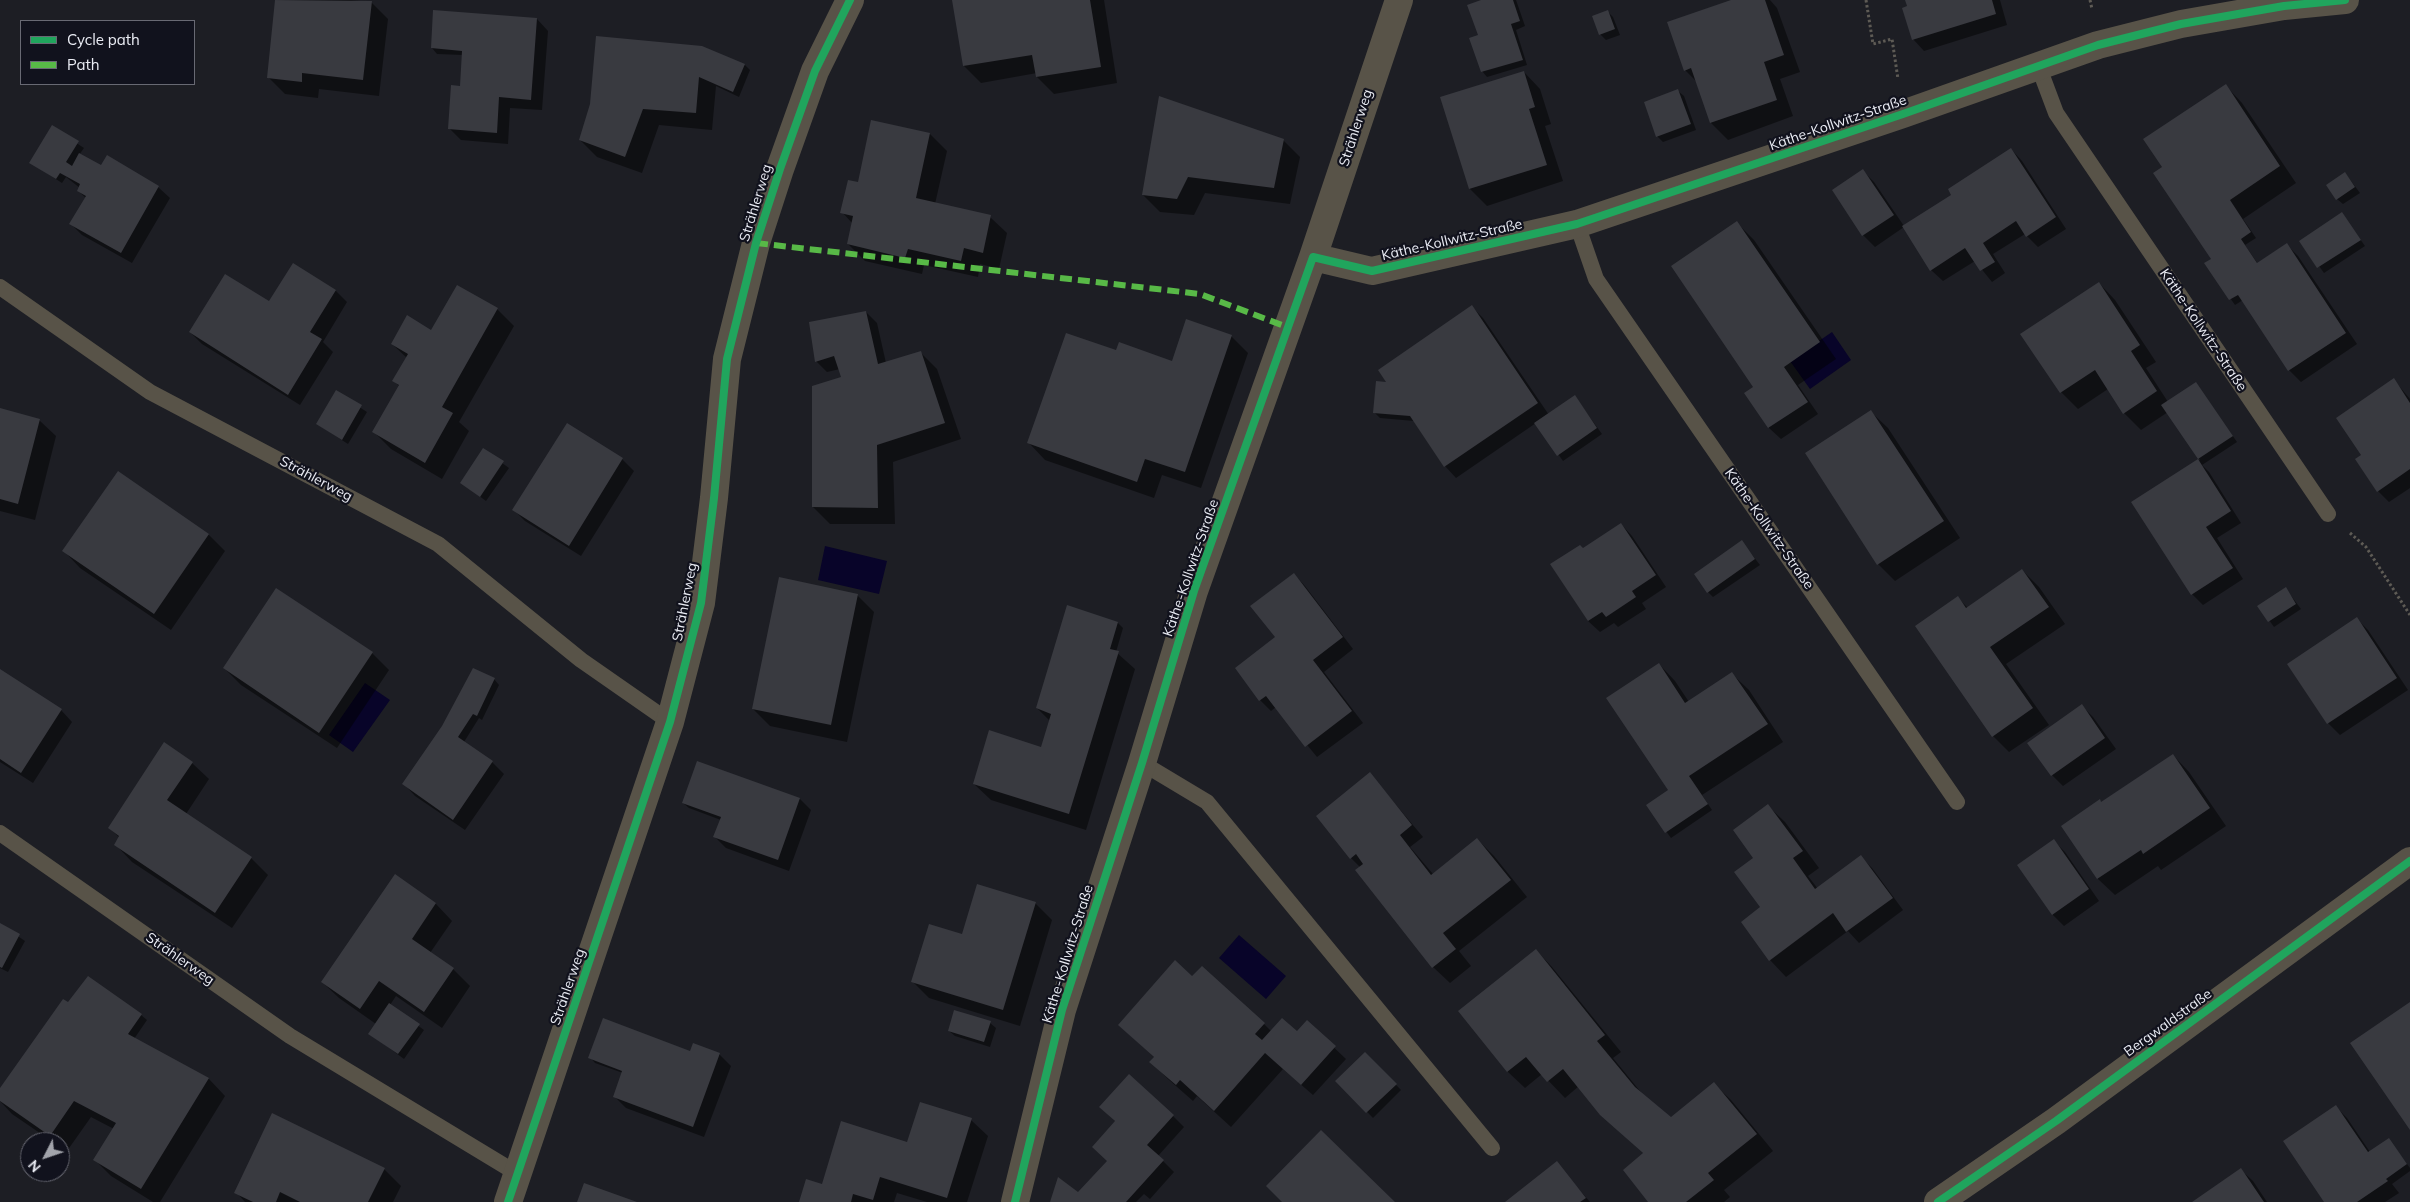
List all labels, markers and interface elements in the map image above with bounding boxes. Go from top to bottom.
legend [20,20,195,85]
text: Cycle path [67,30,140,49]
text: Path [67,55,99,74]
street label: Strählerweg [1336,87,1376,169]
street label: Käthe-Kollwitz-Straße [1767,92,1909,154]
street label: Strählerweg [736,162,776,244]
street label: Käthe-Kollwitz-Straße [1380,216,1524,264]
street label: Käthe-Kollwitz-Straße [2156,266,2250,394]
street label: Strählerweg [277,453,355,505]
street label: Käthe-Kollwitz-Straße [1721,465,1817,593]
street label: Käthe-Kollwitz-Straße [1160,497,1222,639]
street label: Strählerweg [669,561,701,643]
street label: Käthe-Kollwitz-Straße [1039,883,1097,1025]
street label: Strählerweg [142,929,218,989]
street label: Strählerweg [547,947,589,1027]
street label: Bergwaldstraße [2121,986,2215,1060]
north arrow [20,1132,70,1182]
text: N [24,1156,45,1176]

